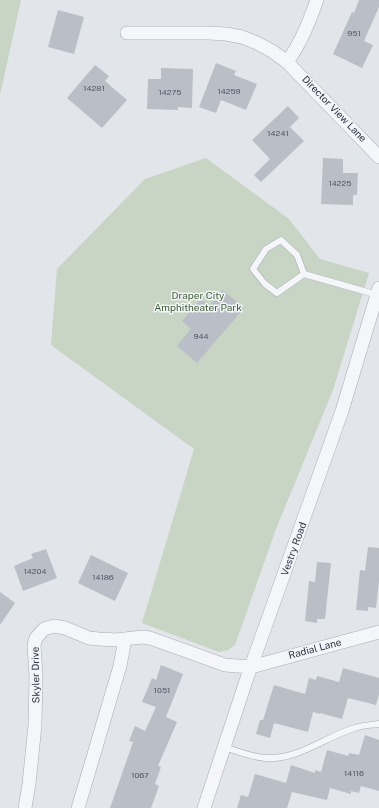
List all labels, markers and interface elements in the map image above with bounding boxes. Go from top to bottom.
house number: 951 [347,29,361,39]
street label: Director View Lane [299,73,369,145]
house number: 14281 [83,84,105,94]
house number: 14259 [217,87,241,97]
house number: 14275 [159,88,181,98]
house number: 14241 [267,129,289,139]
house number: 14225 [329,179,351,189]
park label: Draper City Amphitheater Park [154,290,242,314]
house number: 944 [193,332,209,342]
street label: Vestry Road [279,521,309,577]
house number: 14204 [24,567,46,577]
house number: 14186 [92,573,114,583]
street label: Radial Lane [287,636,343,662]
street label: Skyler Drive [30,647,42,703]
house number: 1051 [154,686,170,696]
house number: 14116 [344,769,364,779]
house number: 1067 [131,771,149,781]

